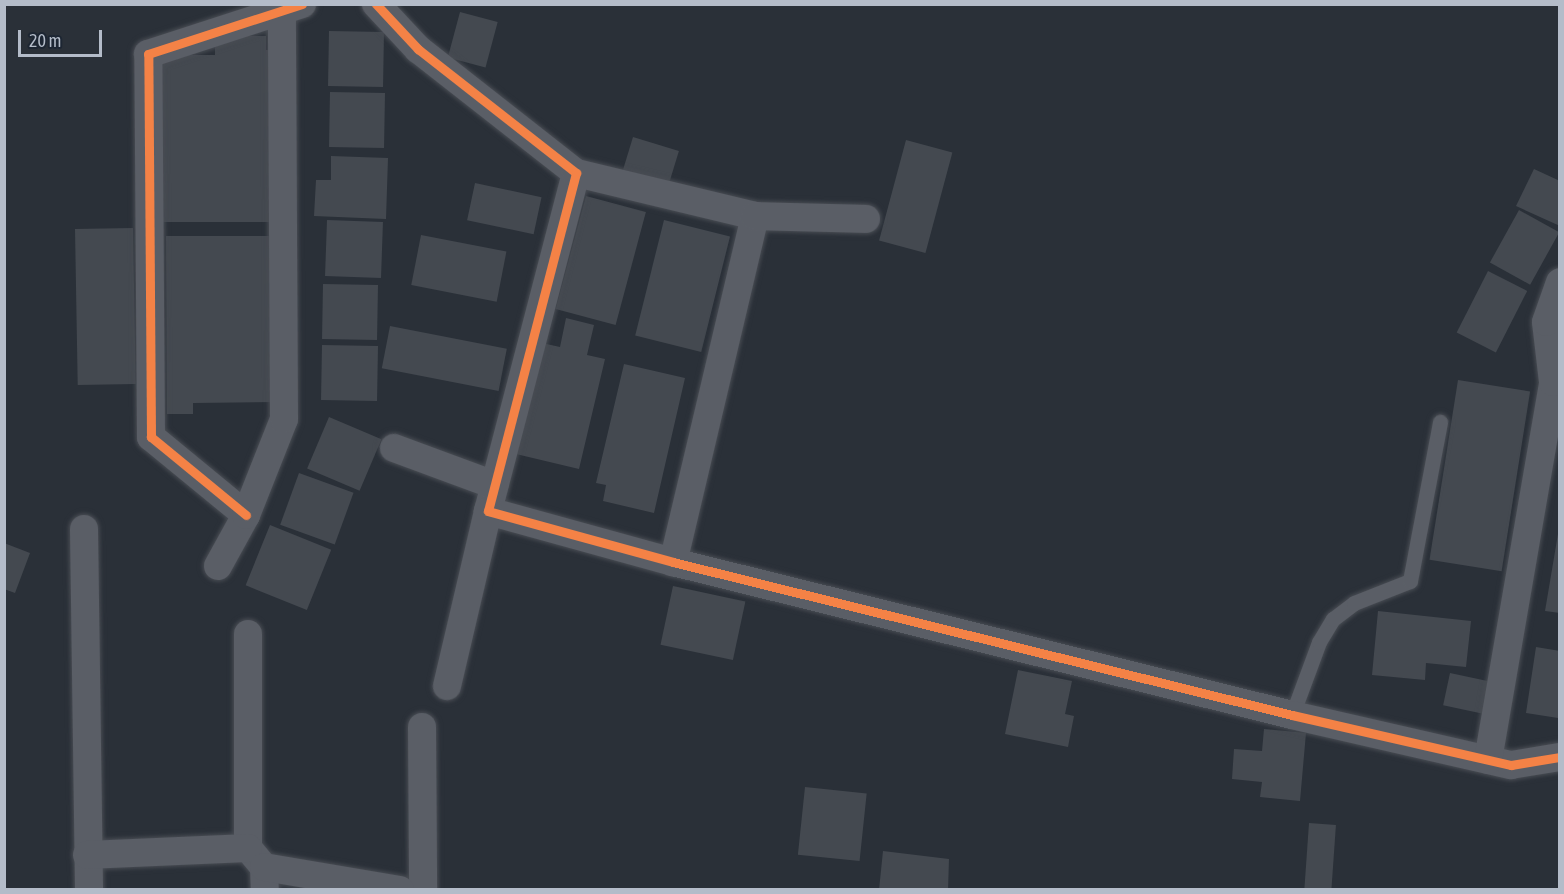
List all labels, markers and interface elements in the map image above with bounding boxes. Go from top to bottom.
scale bar [21,18,105,56]
text: 20 m [29,30,61,51]

